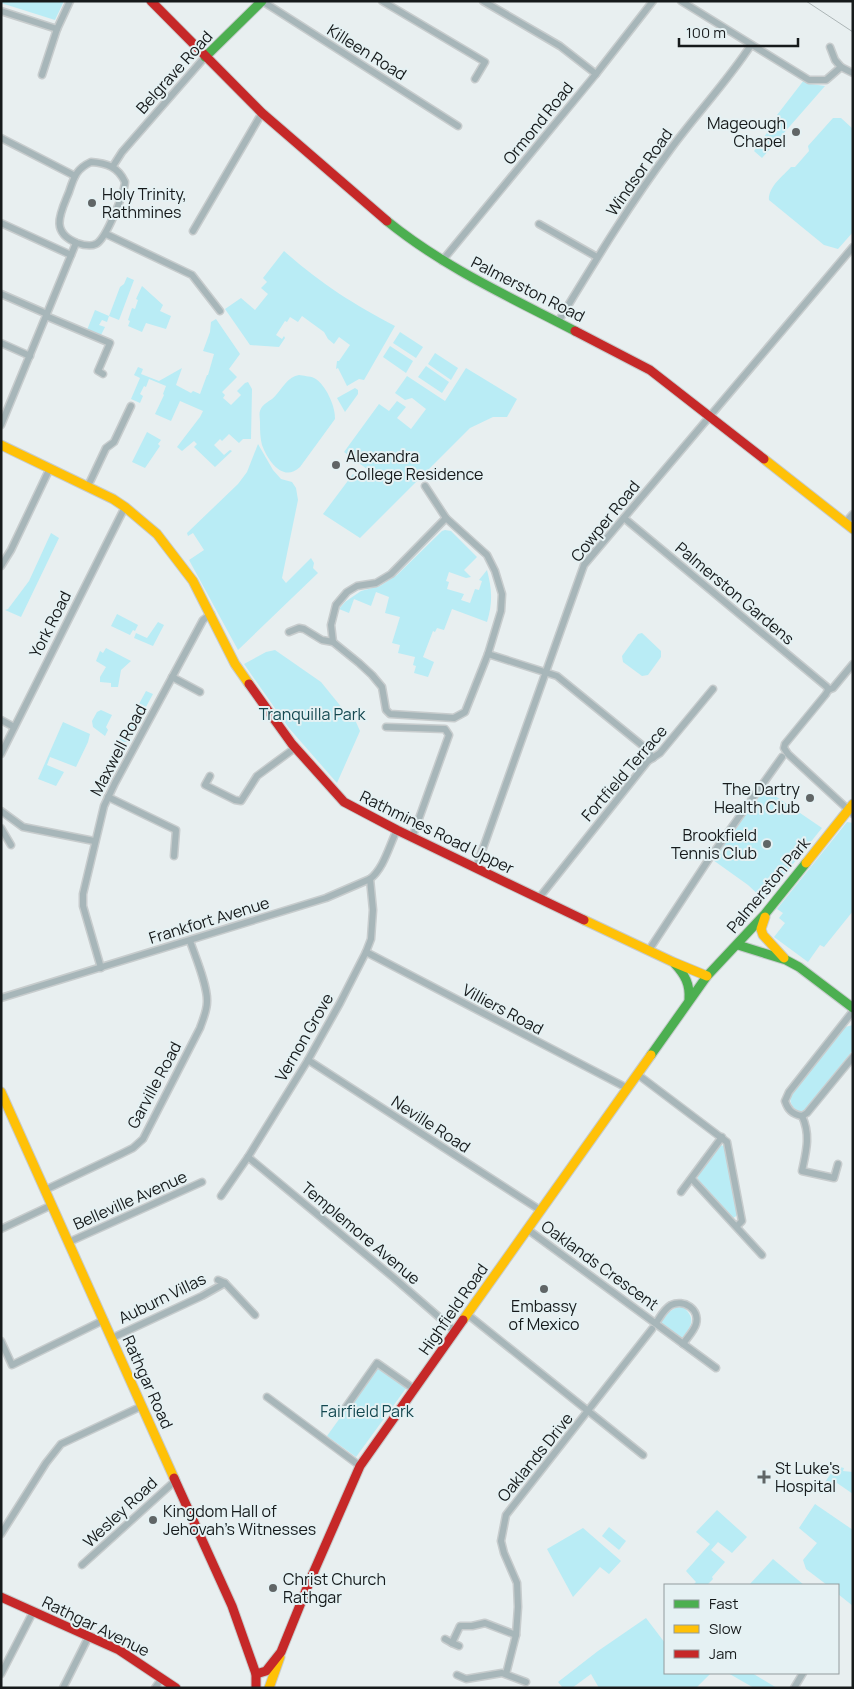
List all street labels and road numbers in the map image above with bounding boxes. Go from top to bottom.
street label: Killeen Road [323,19,411,85]
street label: Belgrave Road [131,26,217,118]
street label: Ormond Road [498,77,578,169]
street label: Windsor Road [601,124,677,220]
street label: Palmerston Road [467,251,589,327]
street label: Cowper Road [565,476,645,566]
street label: Palmerston Gardens [671,537,799,649]
street label: York Road [24,587,76,661]
street label: Maxwell Road [85,700,151,800]
street label: Fortfield Terrace [576,720,672,826]
street label: Rathmines Road Upper [356,785,518,879]
street label: Palmerston Park [721,832,815,938]
street label: Frankfort Avenue [146,891,272,949]
street label: Villiers Road [459,978,547,1040]
street label: Vernon Grove [270,989,338,1085]
street label: Garville Road [122,1038,186,1132]
street label: Neville Road [387,1090,475,1158]
street label: Belleville Avenue [70,1165,190,1235]
street label: Templemore Avenue [297,1177,425,1289]
street label: Oaklands Crescent [537,1215,663,1315]
street label: Highfield Road [413,1259,493,1359]
street label: Auburn Villas [115,1267,209,1329]
street label: Rathgar Road [118,1332,178,1432]
street label: Oaklands Drive [492,1408,578,1506]
street label: Wesley Road [78,1472,162,1552]
street label: Rathgar Avenue [39,1590,153,1662]

